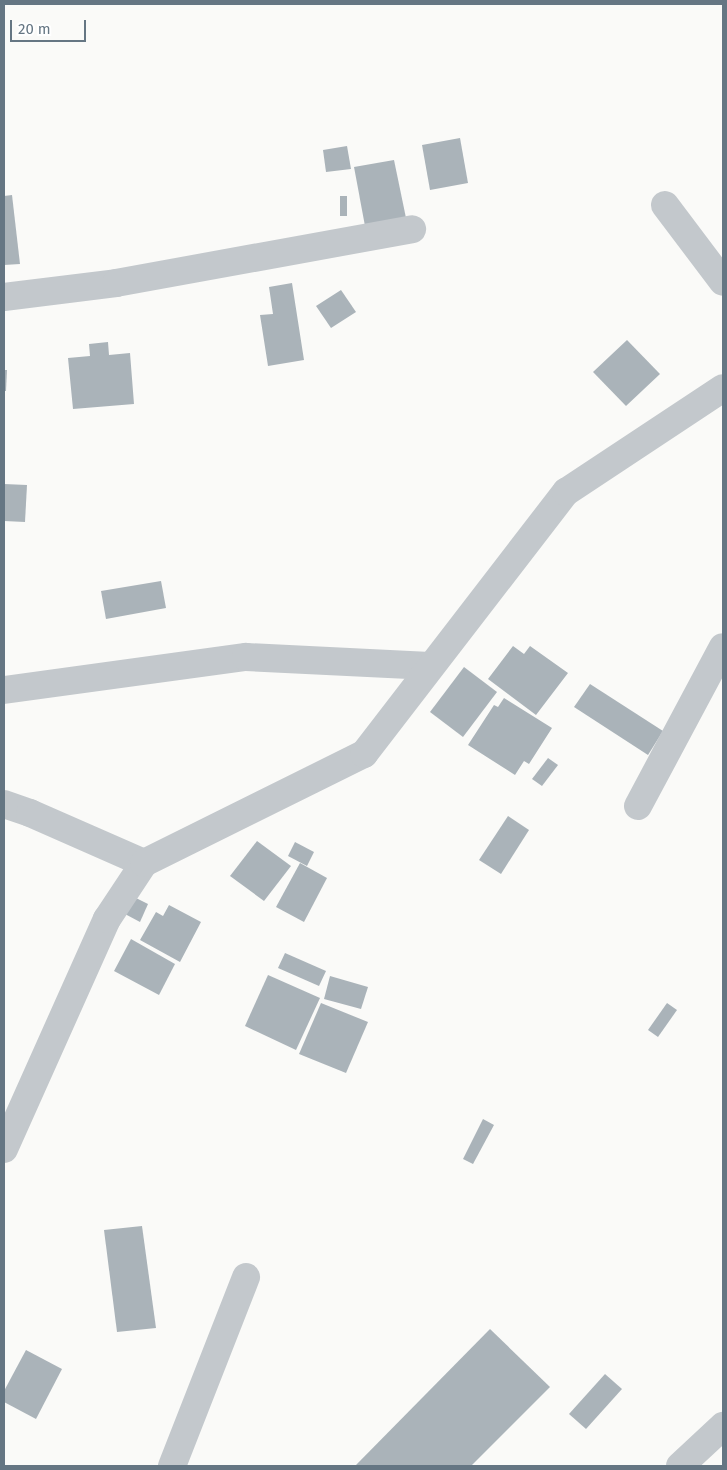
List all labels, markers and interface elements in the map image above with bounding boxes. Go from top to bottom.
scale bar [12,10,89,42]
text: 20 m [18,20,51,38]

